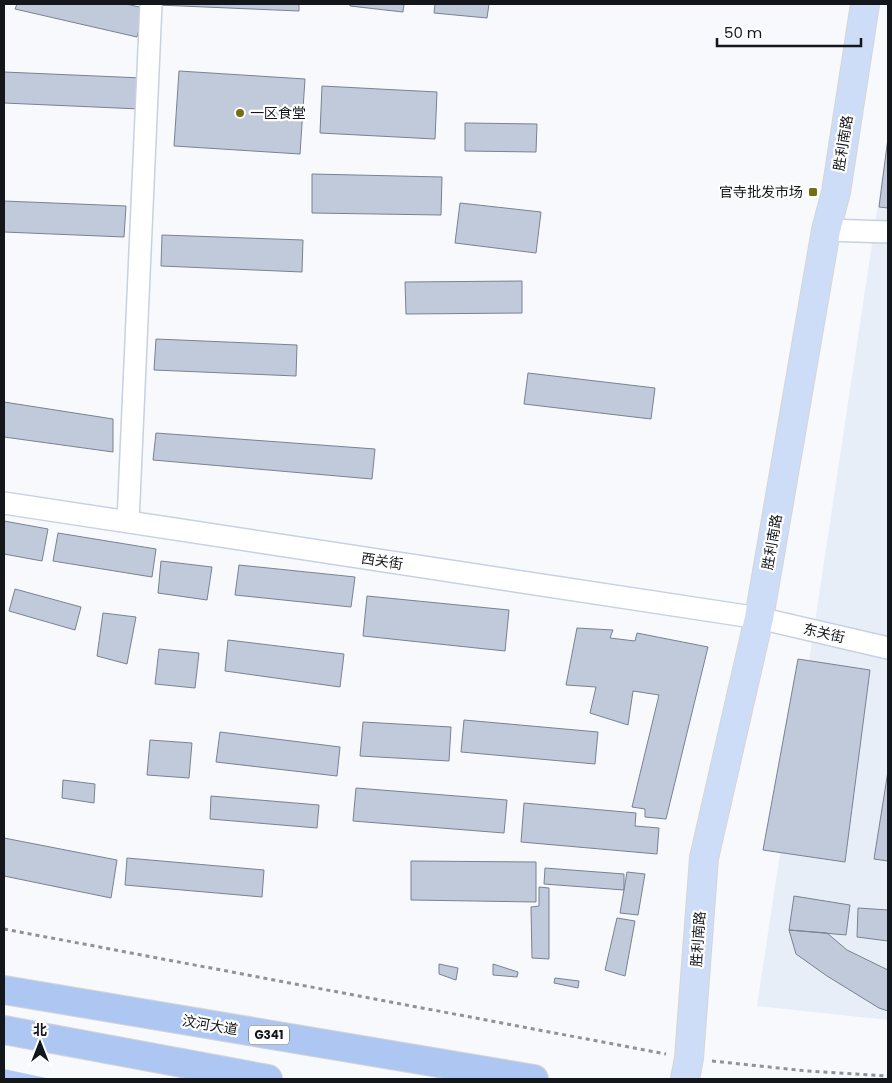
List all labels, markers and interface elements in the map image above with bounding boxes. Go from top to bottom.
scale bar [717,15,861,47]
text: 50 m [724,22,762,43]
place label: 一区食堂 [250,103,306,123]
marker: 一区食堂 [234,107,246,119]
street label: 胜利南路 [829,114,857,172]
place label: 官寺批发市场 [719,182,803,202]
marker: 官寺批发市场 [807,186,819,198]
street label: 胜利南路 [757,513,787,571]
street label: 西关街 [360,548,404,574]
street label: 东关街 [801,619,847,647]
street label: 胜利南路 [686,910,710,968]
street label: 汶河大道 [181,1010,239,1040]
north arrow [15,1018,65,1068]
text: 北 [33,1020,47,1040]
road number: G341 [249,1026,289,1044]

